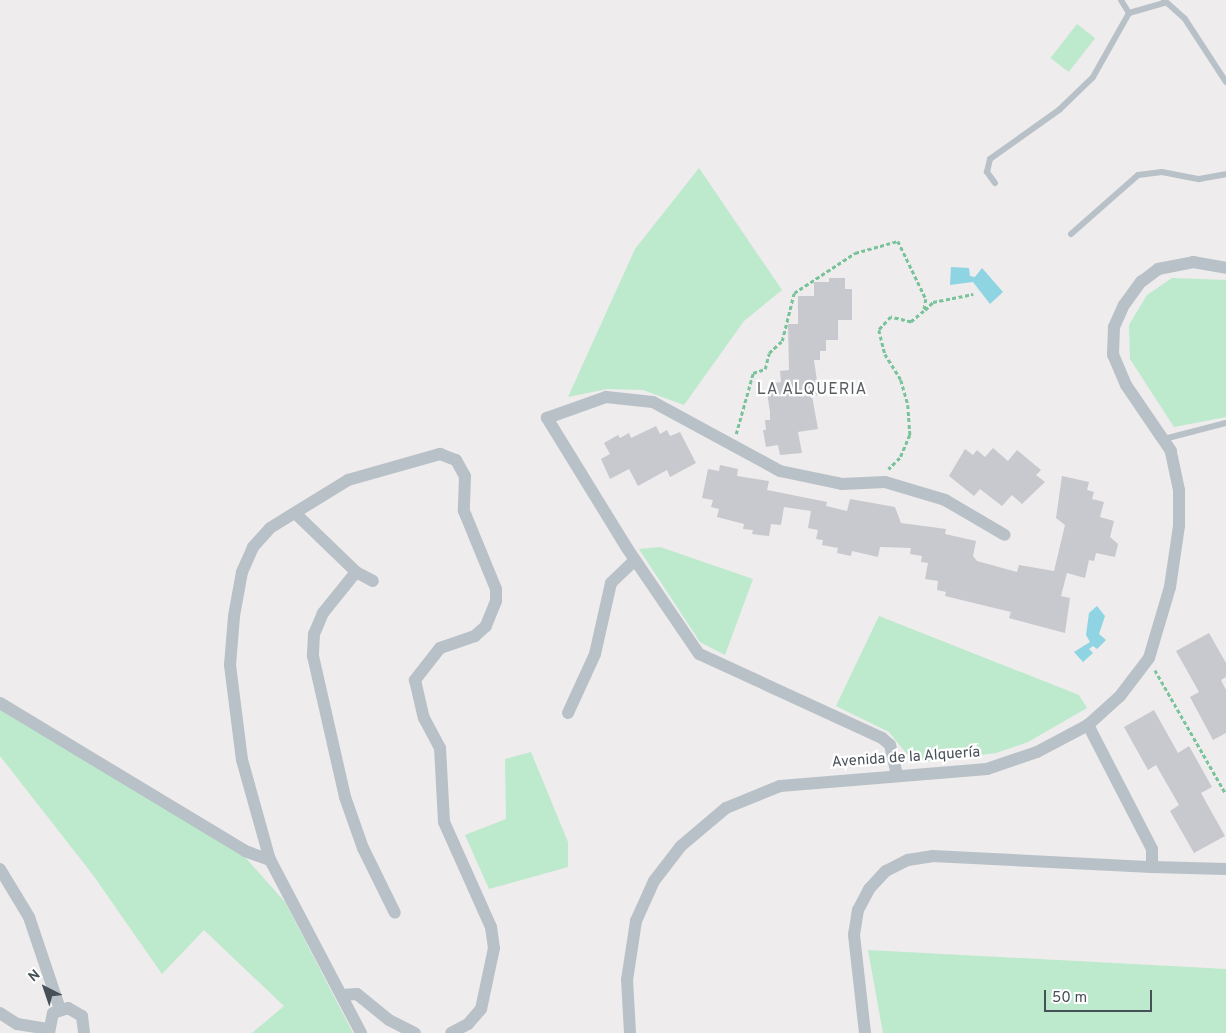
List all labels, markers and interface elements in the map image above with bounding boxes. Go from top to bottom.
district label: LA ALQUERIA [755,380,869,400]
street label: Avenida de la Alquería [831,744,981,772]
north arrow [20,963,70,1013]
text: N [25,967,44,986]
scale bar [1046,980,1154,1012]
text: 50 m [1052,989,1087,1008]

